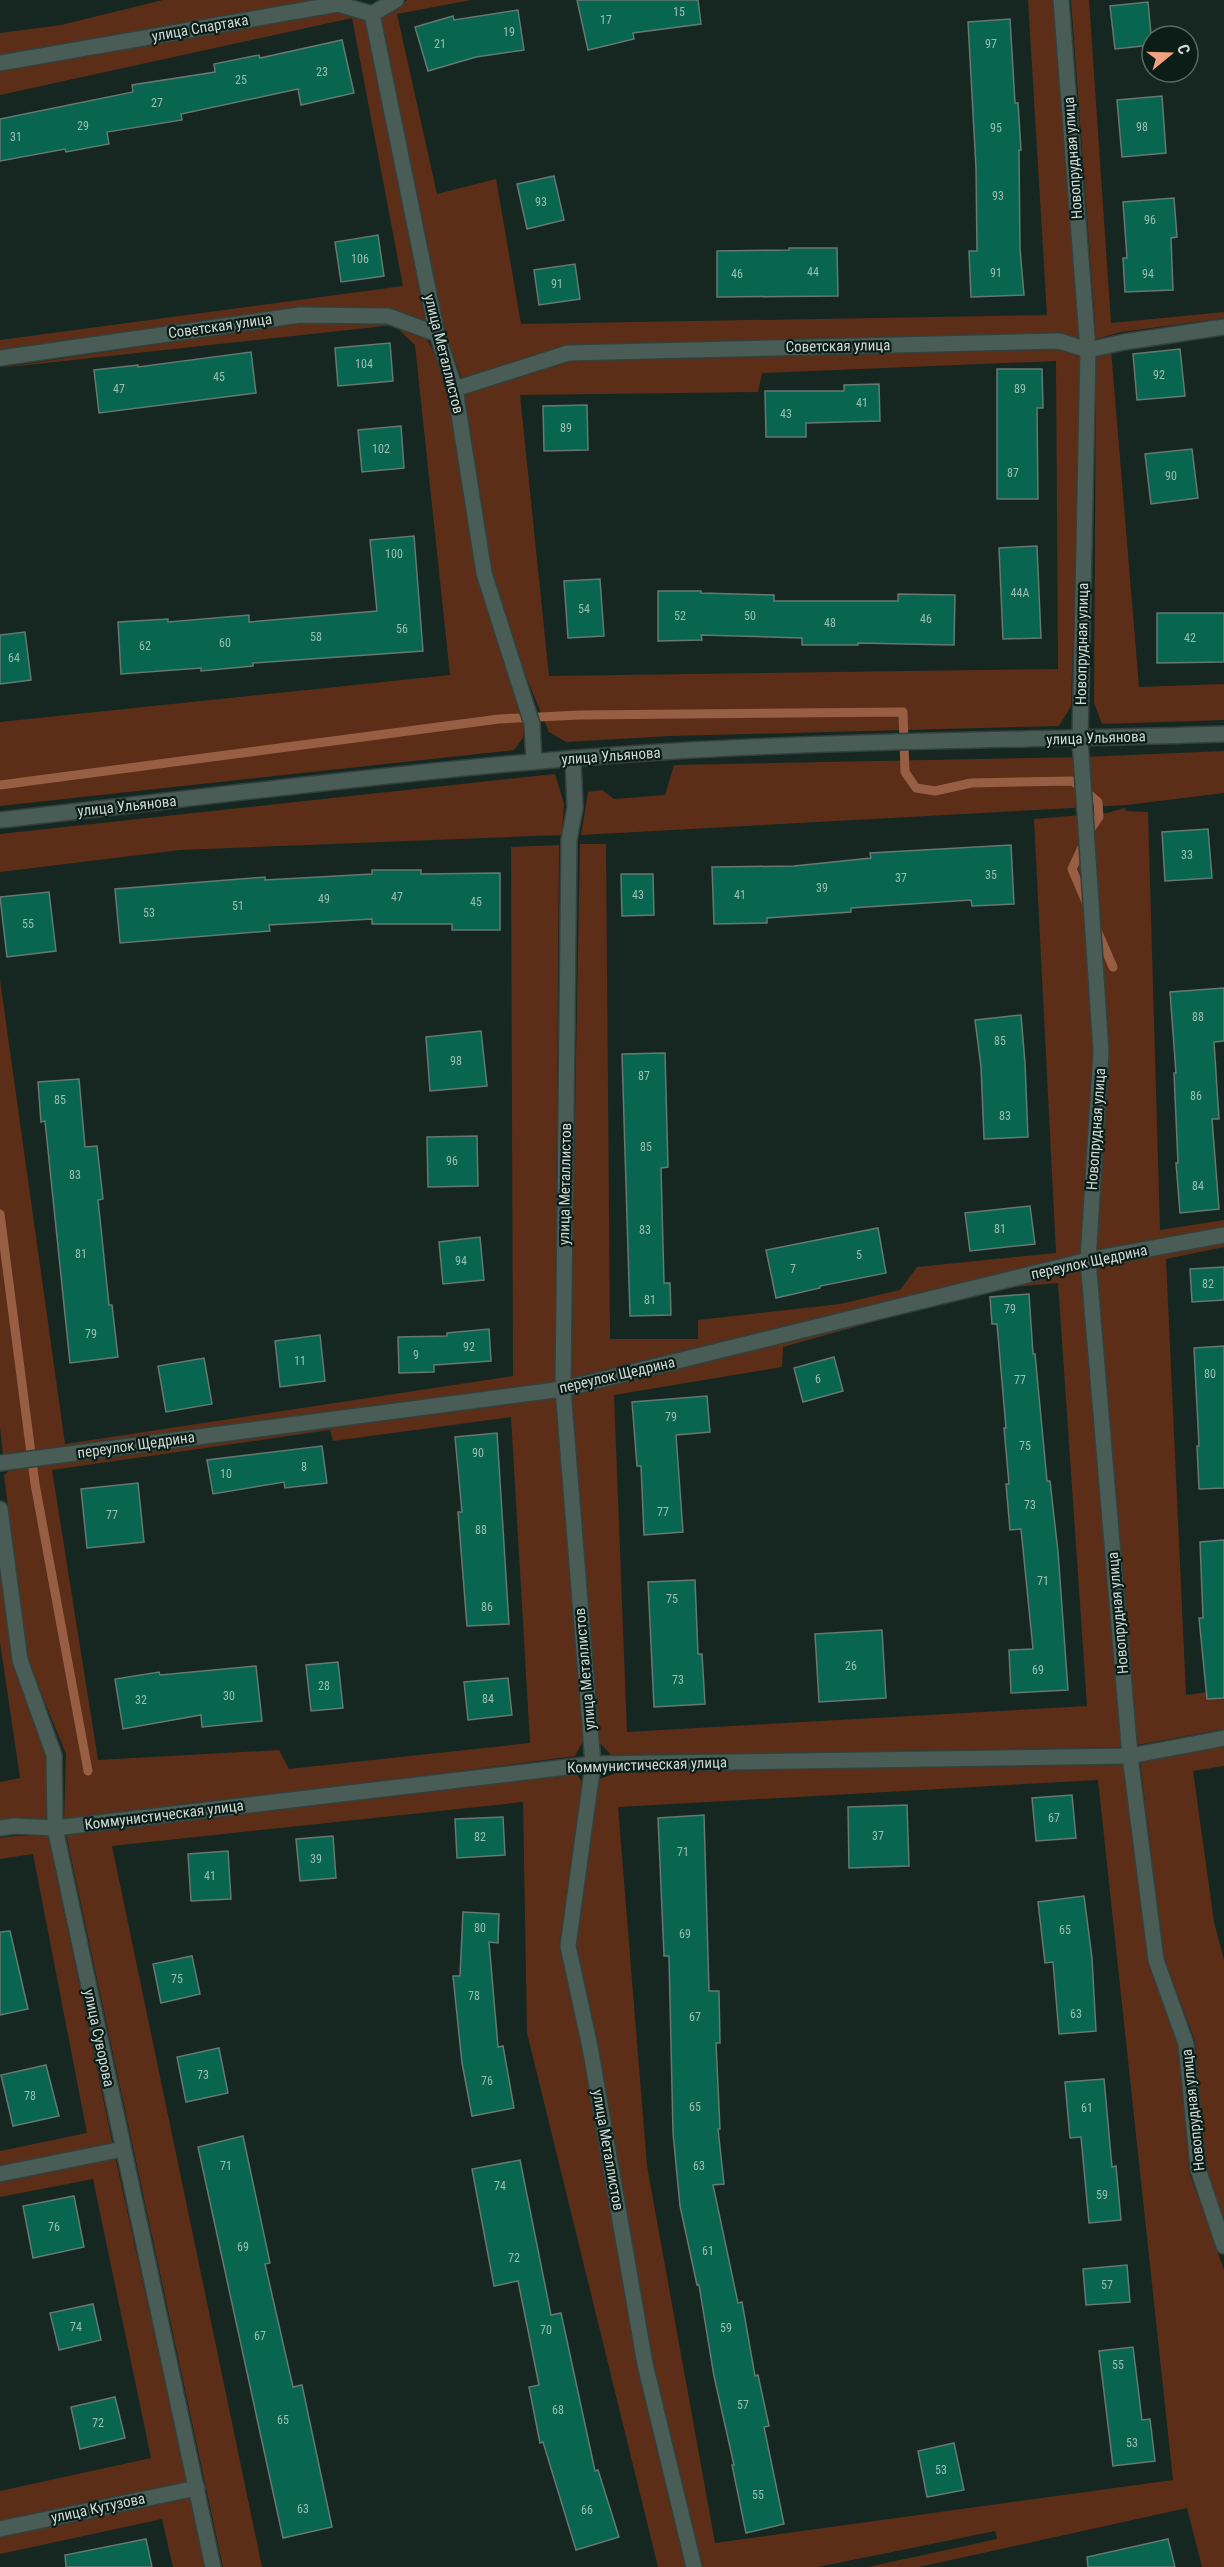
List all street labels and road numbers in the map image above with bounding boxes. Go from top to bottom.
street label: улица Спартака [150,11,250,45]
street label: Новопрудная улица [1060,96,1086,220]
street label: улица Металлистов [420,292,468,416]
street label: Советская улица [167,310,273,342]
street label: Советская улица [786,336,890,356]
street label: Новопрудная улица [1072,583,1092,705]
street label: улица Ульянова [1046,727,1146,749]
street label: улица Ульянова [561,744,661,768]
street label: улица Ульянова [77,792,177,820]
street label: Новопрудная улица [1083,1067,1109,1191]
street label: улица Металлистов [555,1123,575,1245]
street label: переулок Щедрина [1029,1241,1149,1283]
street label: переулок Щедрина [557,1353,677,1397]
street label: переулок Щедрина [76,1428,196,1462]
street label: Новопрудная улица [1104,1551,1132,1675]
street label: улица Металлистов [571,1607,599,1731]
street label: Коммунистическая улица [567,1753,727,1777]
street label: Коммунистическая улица [83,1796,245,1834]
street label: улица Суворова [80,1988,118,2088]
street label: Новопрудная улица [1178,2048,1208,2172]
street label: улица Металлистов [589,2088,627,2212]
street label: улица Кутузова [49,2489,147,2527]

